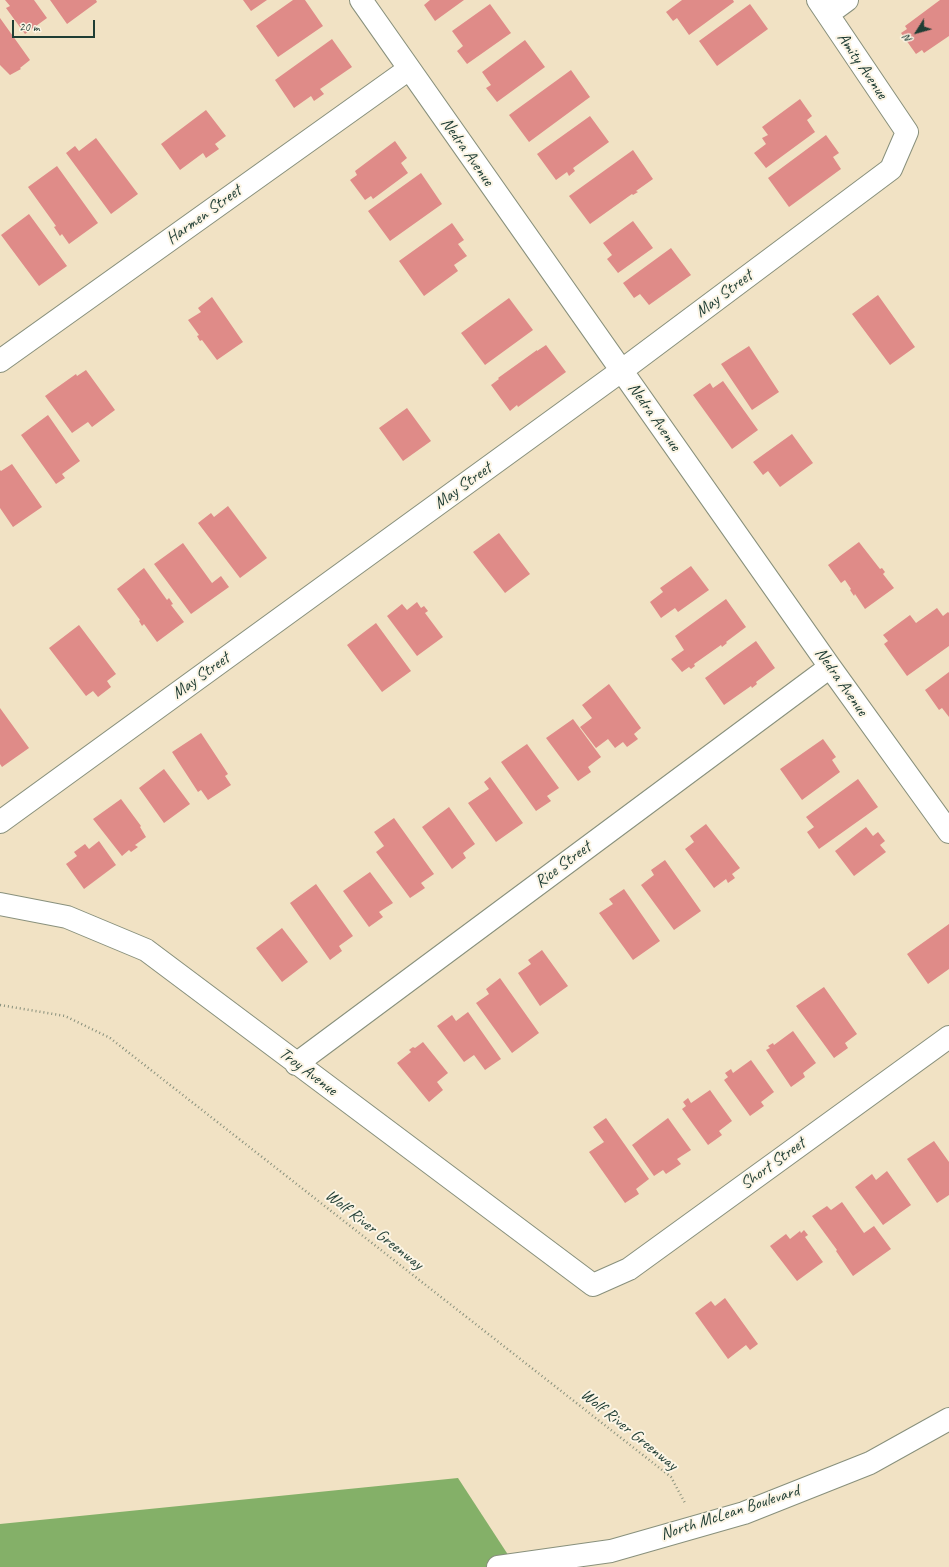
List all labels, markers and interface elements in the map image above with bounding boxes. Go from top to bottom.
scale bar [14,12,97,38]
north arrow [897,12,937,52]
text: 20 m [19,19,39,35]
street label: Amity Avenue [832,29,892,103]
text: N [900,32,915,46]
street label: Nedra Avenue [436,114,498,190]
street label: Harmen Street [162,181,246,249]
street label: May Street [691,266,757,322]
street label: Nedra Avenue [623,379,685,455]
street label: May Street [430,458,496,514]
street label: Nedra Avenue [810,644,872,720]
street label: May Street [168,648,234,704]
street label: Rice Street [531,837,595,893]
street label: Troy Avenue [275,1044,341,1100]
street label: Short Street [737,1134,809,1194]
street label: Wolf River Greenway [321,1185,427,1275]
street label: Wolf River Greenway [576,1385,682,1475]
street label: North McLean Boulevard [658,1481,802,1545]

